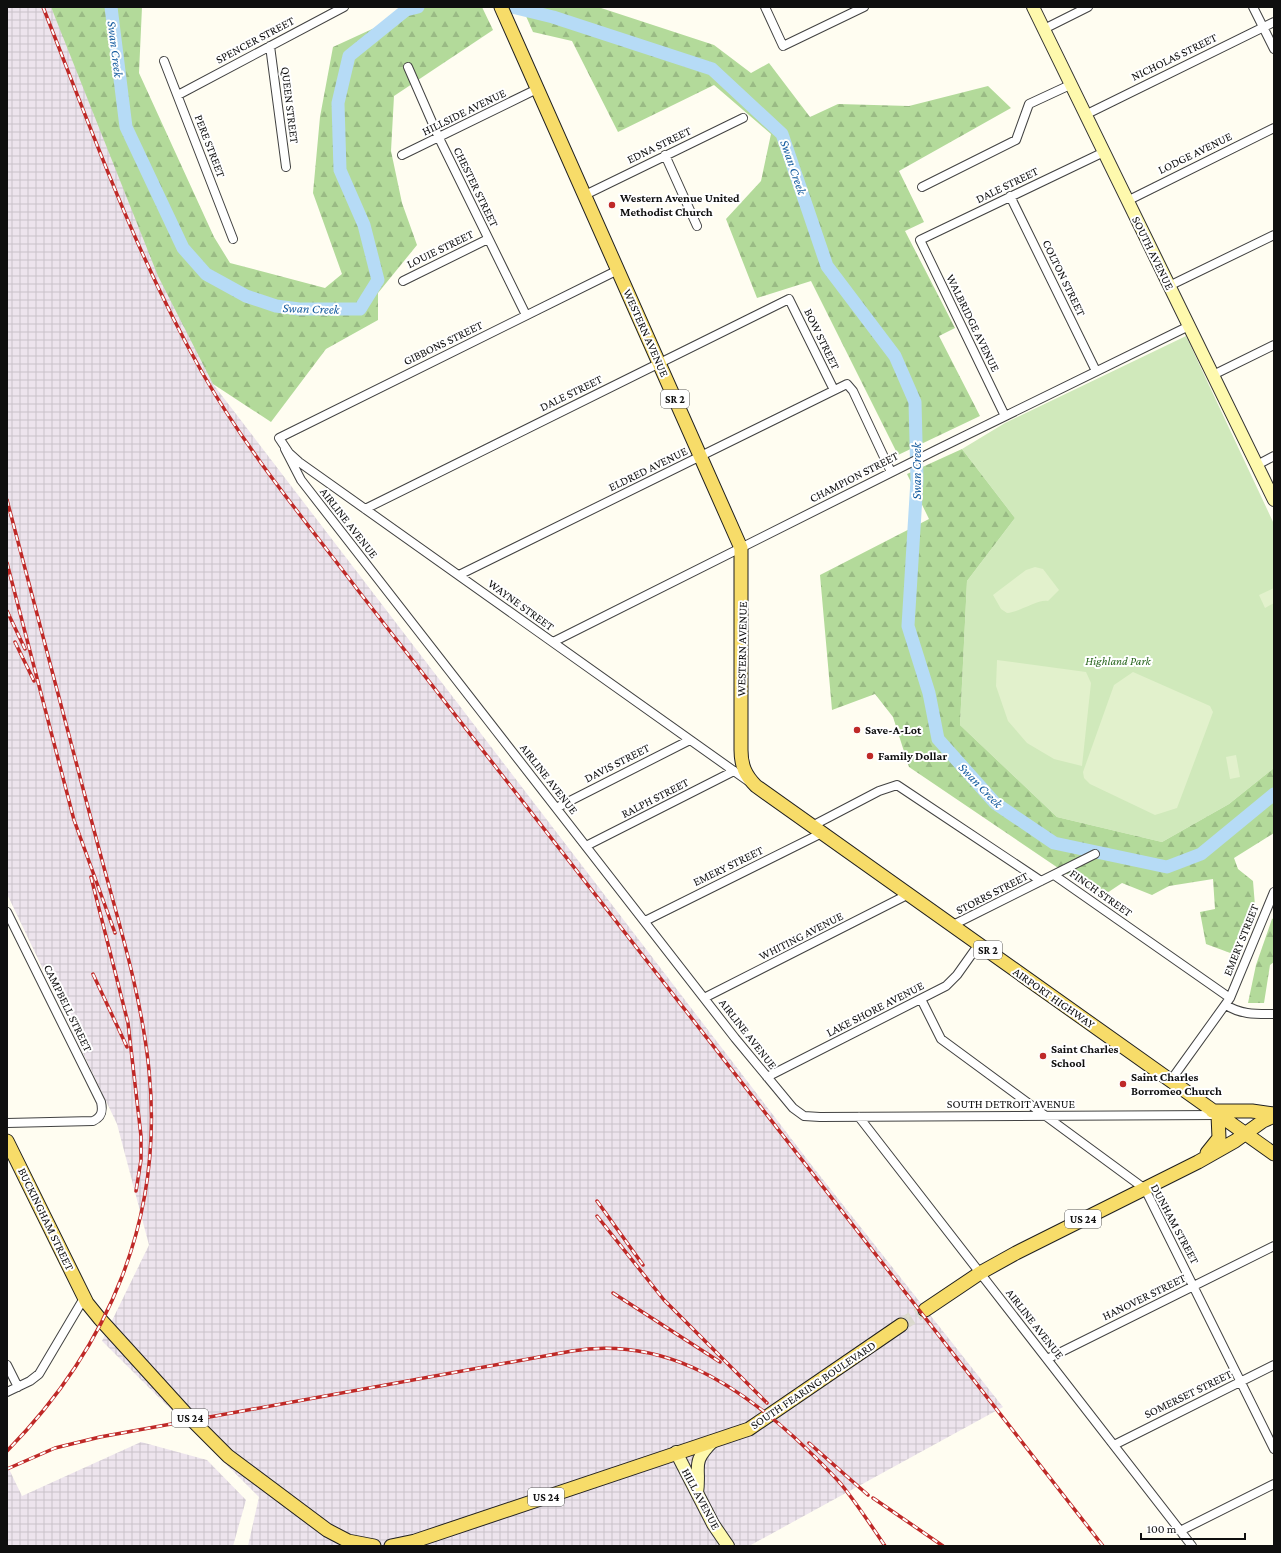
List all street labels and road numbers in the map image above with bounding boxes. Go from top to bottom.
street label: SPENCER STREET [213,13,297,67]
street label: NICHOLAS STREET [1129,30,1219,84]
street label: QUEEN STREET [278,66,302,145]
street label: HILLSIDE AVENUE [420,85,509,138]
street label: PERE STREET [192,113,229,180]
street label: EDNA STREET [625,123,694,167]
street label: LODGE AVENUE [1156,129,1235,177]
street label: CHESTER STREET [451,145,502,230]
street label: DALE STREET [973,164,1041,206]
street label: SOUTH AVENUE [1129,214,1177,293]
street label: LOUIE STREET [404,227,476,271]
street label: COLTON STREET [1039,238,1089,319]
street label: WALBRIDGE AVENUE [943,272,1003,374]
street label: WESTERN AVENUE [620,287,672,380]
street label: BOW STREET [801,306,843,372]
street label: GIBBONS STREET [401,318,485,368]
street label: DALE STREET [537,372,605,414]
road number: SR 2 [661,390,689,408]
street label: ELDRED AVENUE [606,444,690,494]
street label: CHAMPION STREET [807,448,901,505]
street label: AIRLINE AVENUE [317,485,381,561]
street label: WAYNE STREET [485,576,557,634]
street label: WESTERN AVENUE [734,601,750,697]
street label: DAVIS STREET [582,740,652,785]
street label: AIRLINE AVENUE [517,741,581,817]
street label: RALPH STREET [619,775,691,821]
street label: EMERY STREET [691,843,766,889]
street label: FINCH STREET [1067,866,1135,920]
street label: STORRS STREET [953,869,1031,917]
street label: EMERY STREET [1220,902,1262,978]
street label: WHITING AVENUE [757,909,846,963]
road number: SR 2 [974,941,1002,959]
street label: CAMPBELL STREET [41,962,95,1054]
street label: AIRPORT HIGHWAY [1010,965,1098,1032]
street label: LAKE SHORE AVENUE [824,978,927,1040]
street label: AIRLINE AVENUE [716,996,780,1072]
street label: SOUTH DETROIT AVENUE [947,1097,1076,1111]
street label: BUCKINGHAM STREET [15,1165,77,1273]
street label: DUNHAM STREET [1148,1181,1202,1267]
road number: US 24 [1065,1210,1101,1228]
street label: HANOVER STREET [1100,1271,1188,1323]
street label: AIRLINE AVENUE [1003,1286,1067,1362]
street label: SOUTH FEARING BOULEVARD [748,1338,878,1432]
street label: SOMERSET STREET [1142,1366,1235,1421]
road number: US 24 [172,1409,208,1427]
street label: HILL AVENUE [679,1466,723,1533]
road number: US 24 [528,1488,564,1506]

